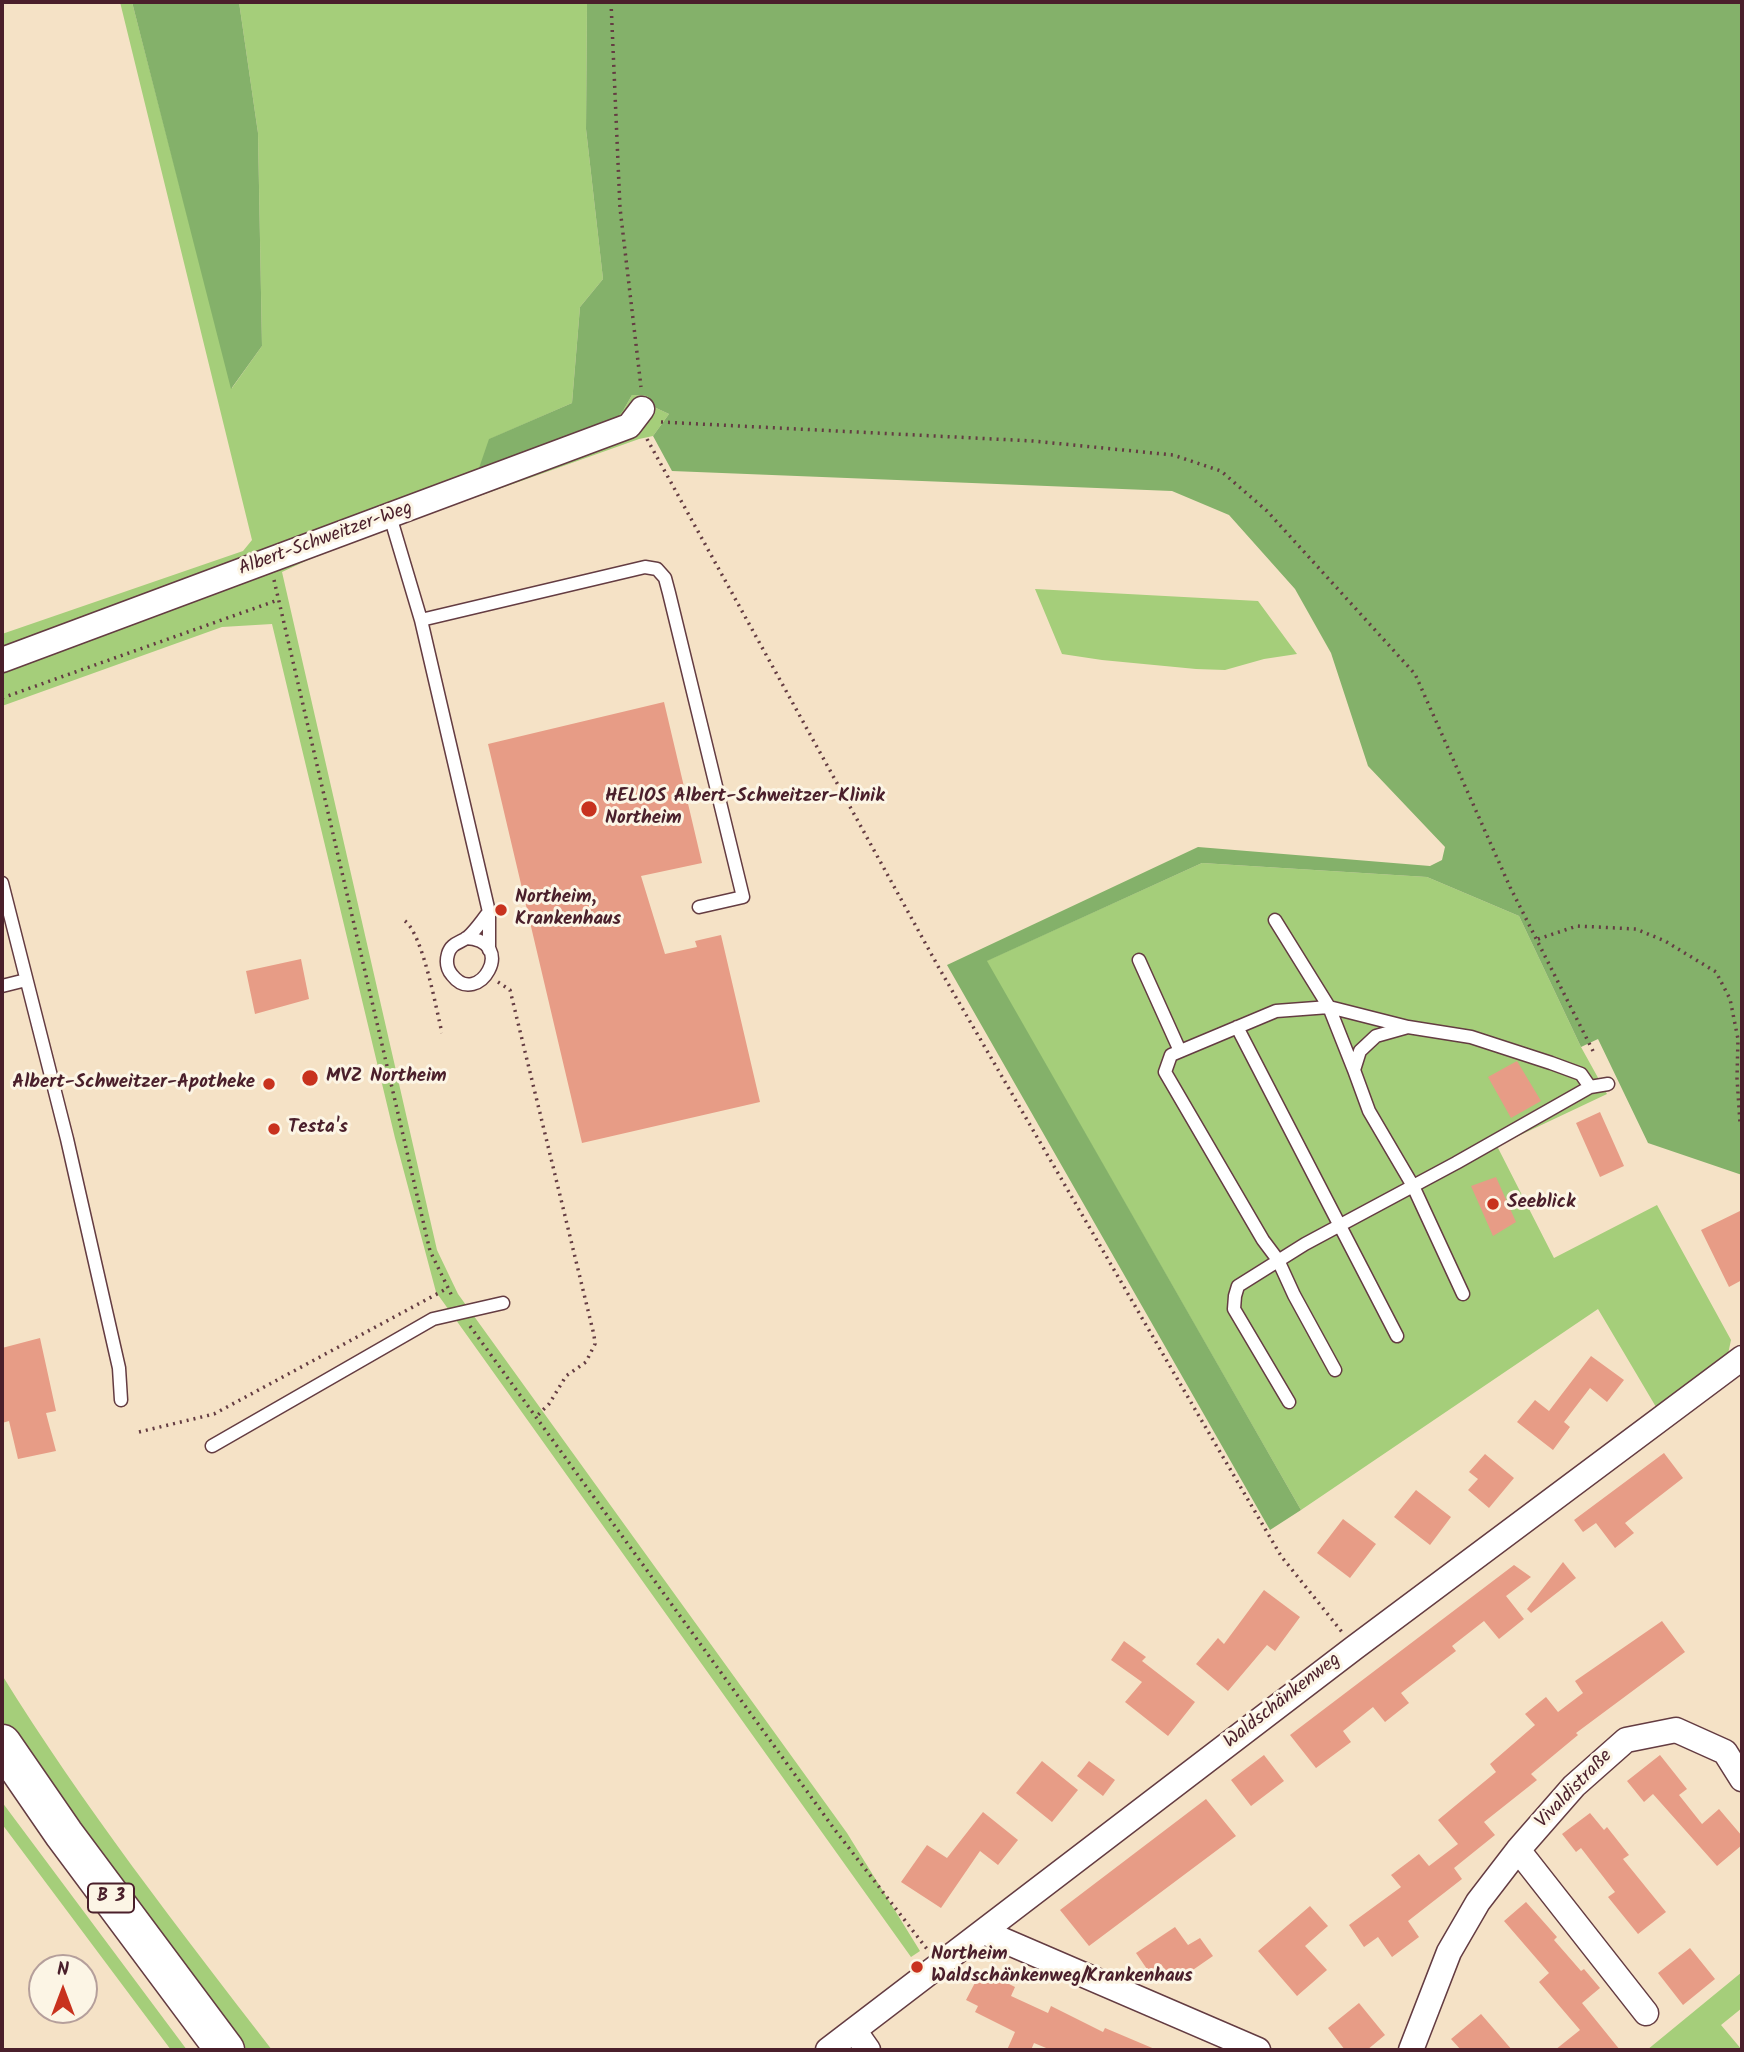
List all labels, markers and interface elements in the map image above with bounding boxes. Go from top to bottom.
street label: Albert-Schweitzer-Weg [236,498,416,582]
place label: HELIOS Albert-Schweitzer-Klinik Northeim [605,787,885,831]
marker: HELIOS Albert-Schweitzer-Klinik Northeim [579,799,599,819]
place label: Northeim, Krankenhaus [515,888,621,932]
marker: Northeim, Krankenhaus [493,902,509,918]
place label: MVZ Northeim [326,1067,447,1089]
marker: MVZ Northeim [300,1068,320,1088]
place label: Albert-Schweitzer-Apotheke [12,1073,255,1095]
marker: Albert-Schweitzer-Apotheke [261,1076,277,1092]
place label: Testa's [288,1118,348,1140]
marker: Testa's [266,1121,282,1137]
place label: Seeblick [1507,1193,1575,1215]
marker: Seeblick [1485,1196,1501,1212]
street label: Waldschänkenweg [1220,1649,1346,1755]
street label: Vivaldistraße [1532,1746,1618,1834]
road number: B 3 [88,1884,134,1912]
place label: Northeim Waldschänkenweg/Krankenhaus [931,1945,1193,1989]
north arrow [28,1954,98,2024]
text: N [57,1955,69,1985]
marker: Northeim Waldschänkenweg/Krankenhaus [909,1959,925,1975]

